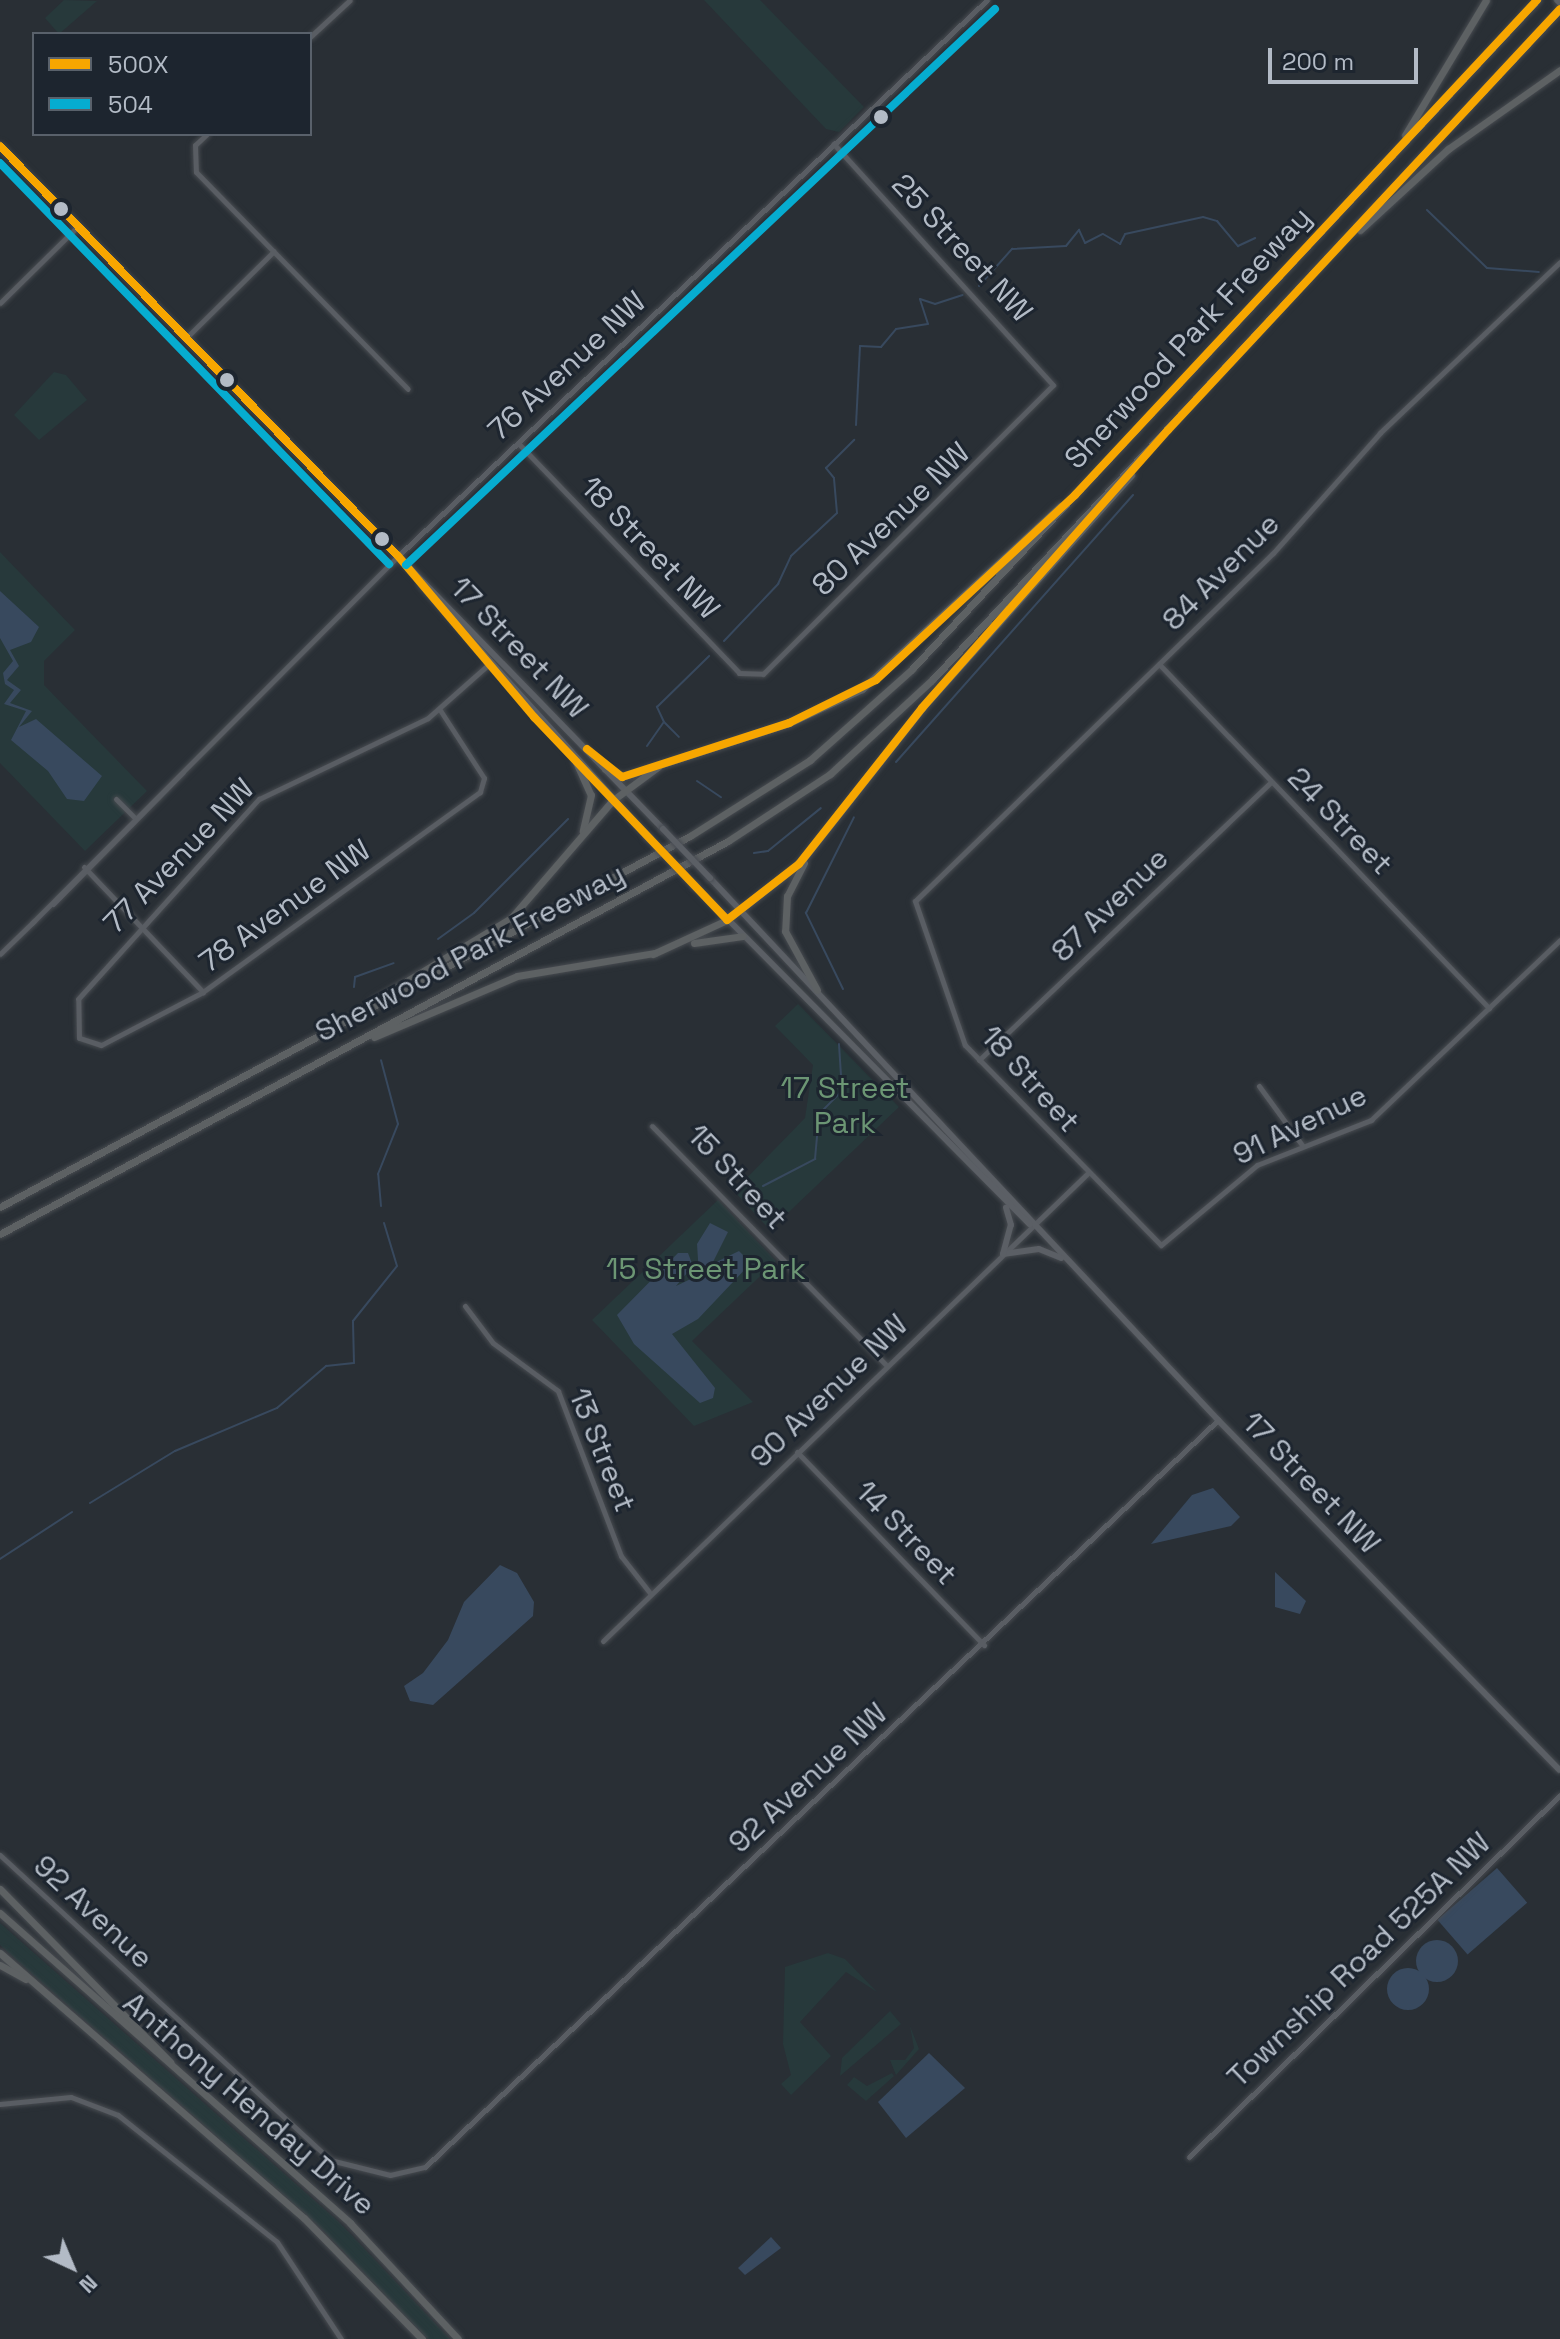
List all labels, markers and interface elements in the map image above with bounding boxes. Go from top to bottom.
legend [32,32,312,136]
scale bar [1272,32,1422,82]
text: 200 m [1282,46,1354,77]
text: 500X [108,49,168,80]
text: 504 [108,89,153,120]
unlabelled marker [873,109,889,125]
street label: 25 Street NW [884,166,1040,330]
street label: Sherwood Park Freeway [1057,200,1319,476]
unlabelled marker [53,201,69,217]
street label: 76 Avenue NW [481,284,653,448]
unlabelled marker [219,372,235,388]
street label: 80 Avenue NW [805,435,977,603]
street label: 18 Street NW [573,469,727,627]
street label: 84 Avenue [1155,506,1287,638]
unlabelled marker [374,531,390,547]
street label: 17 Street NW [443,570,595,726]
street label: 24 Street [1280,760,1400,882]
street label: 77 Avenue NW [96,771,262,941]
street label: 78 Avenue NW [192,832,378,980]
street label: 87 Avenue [1044,840,1176,970]
street label: Sherwood Park Freeway [309,856,631,1050]
street label: 18 Street [973,1018,1087,1140]
park label: 17 Street Park [781,1070,909,1140]
street label: 91 Avenue [1227,1077,1373,1173]
street label: 15 Street [680,1117,794,1237]
park label: 15 Street Park [606,1251,806,1287]
street label: 90 Avenue NW [743,1307,915,1475]
street label: 13 Street [561,1383,643,1517]
street label: 17 Street NW [1235,1405,1387,1561]
street label: 14 Street [848,1473,964,1593]
street label: 92 Avenue NW [721,1695,895,1861]
street label: Township Road 525A NW [1220,1825,1498,2095]
street label: 92 Avenue [26,1848,160,1976]
street label: Anthony Henday Drive [116,1985,382,2223]
north arrow [32,2227,112,2307]
text: N [74,2269,104,2299]

